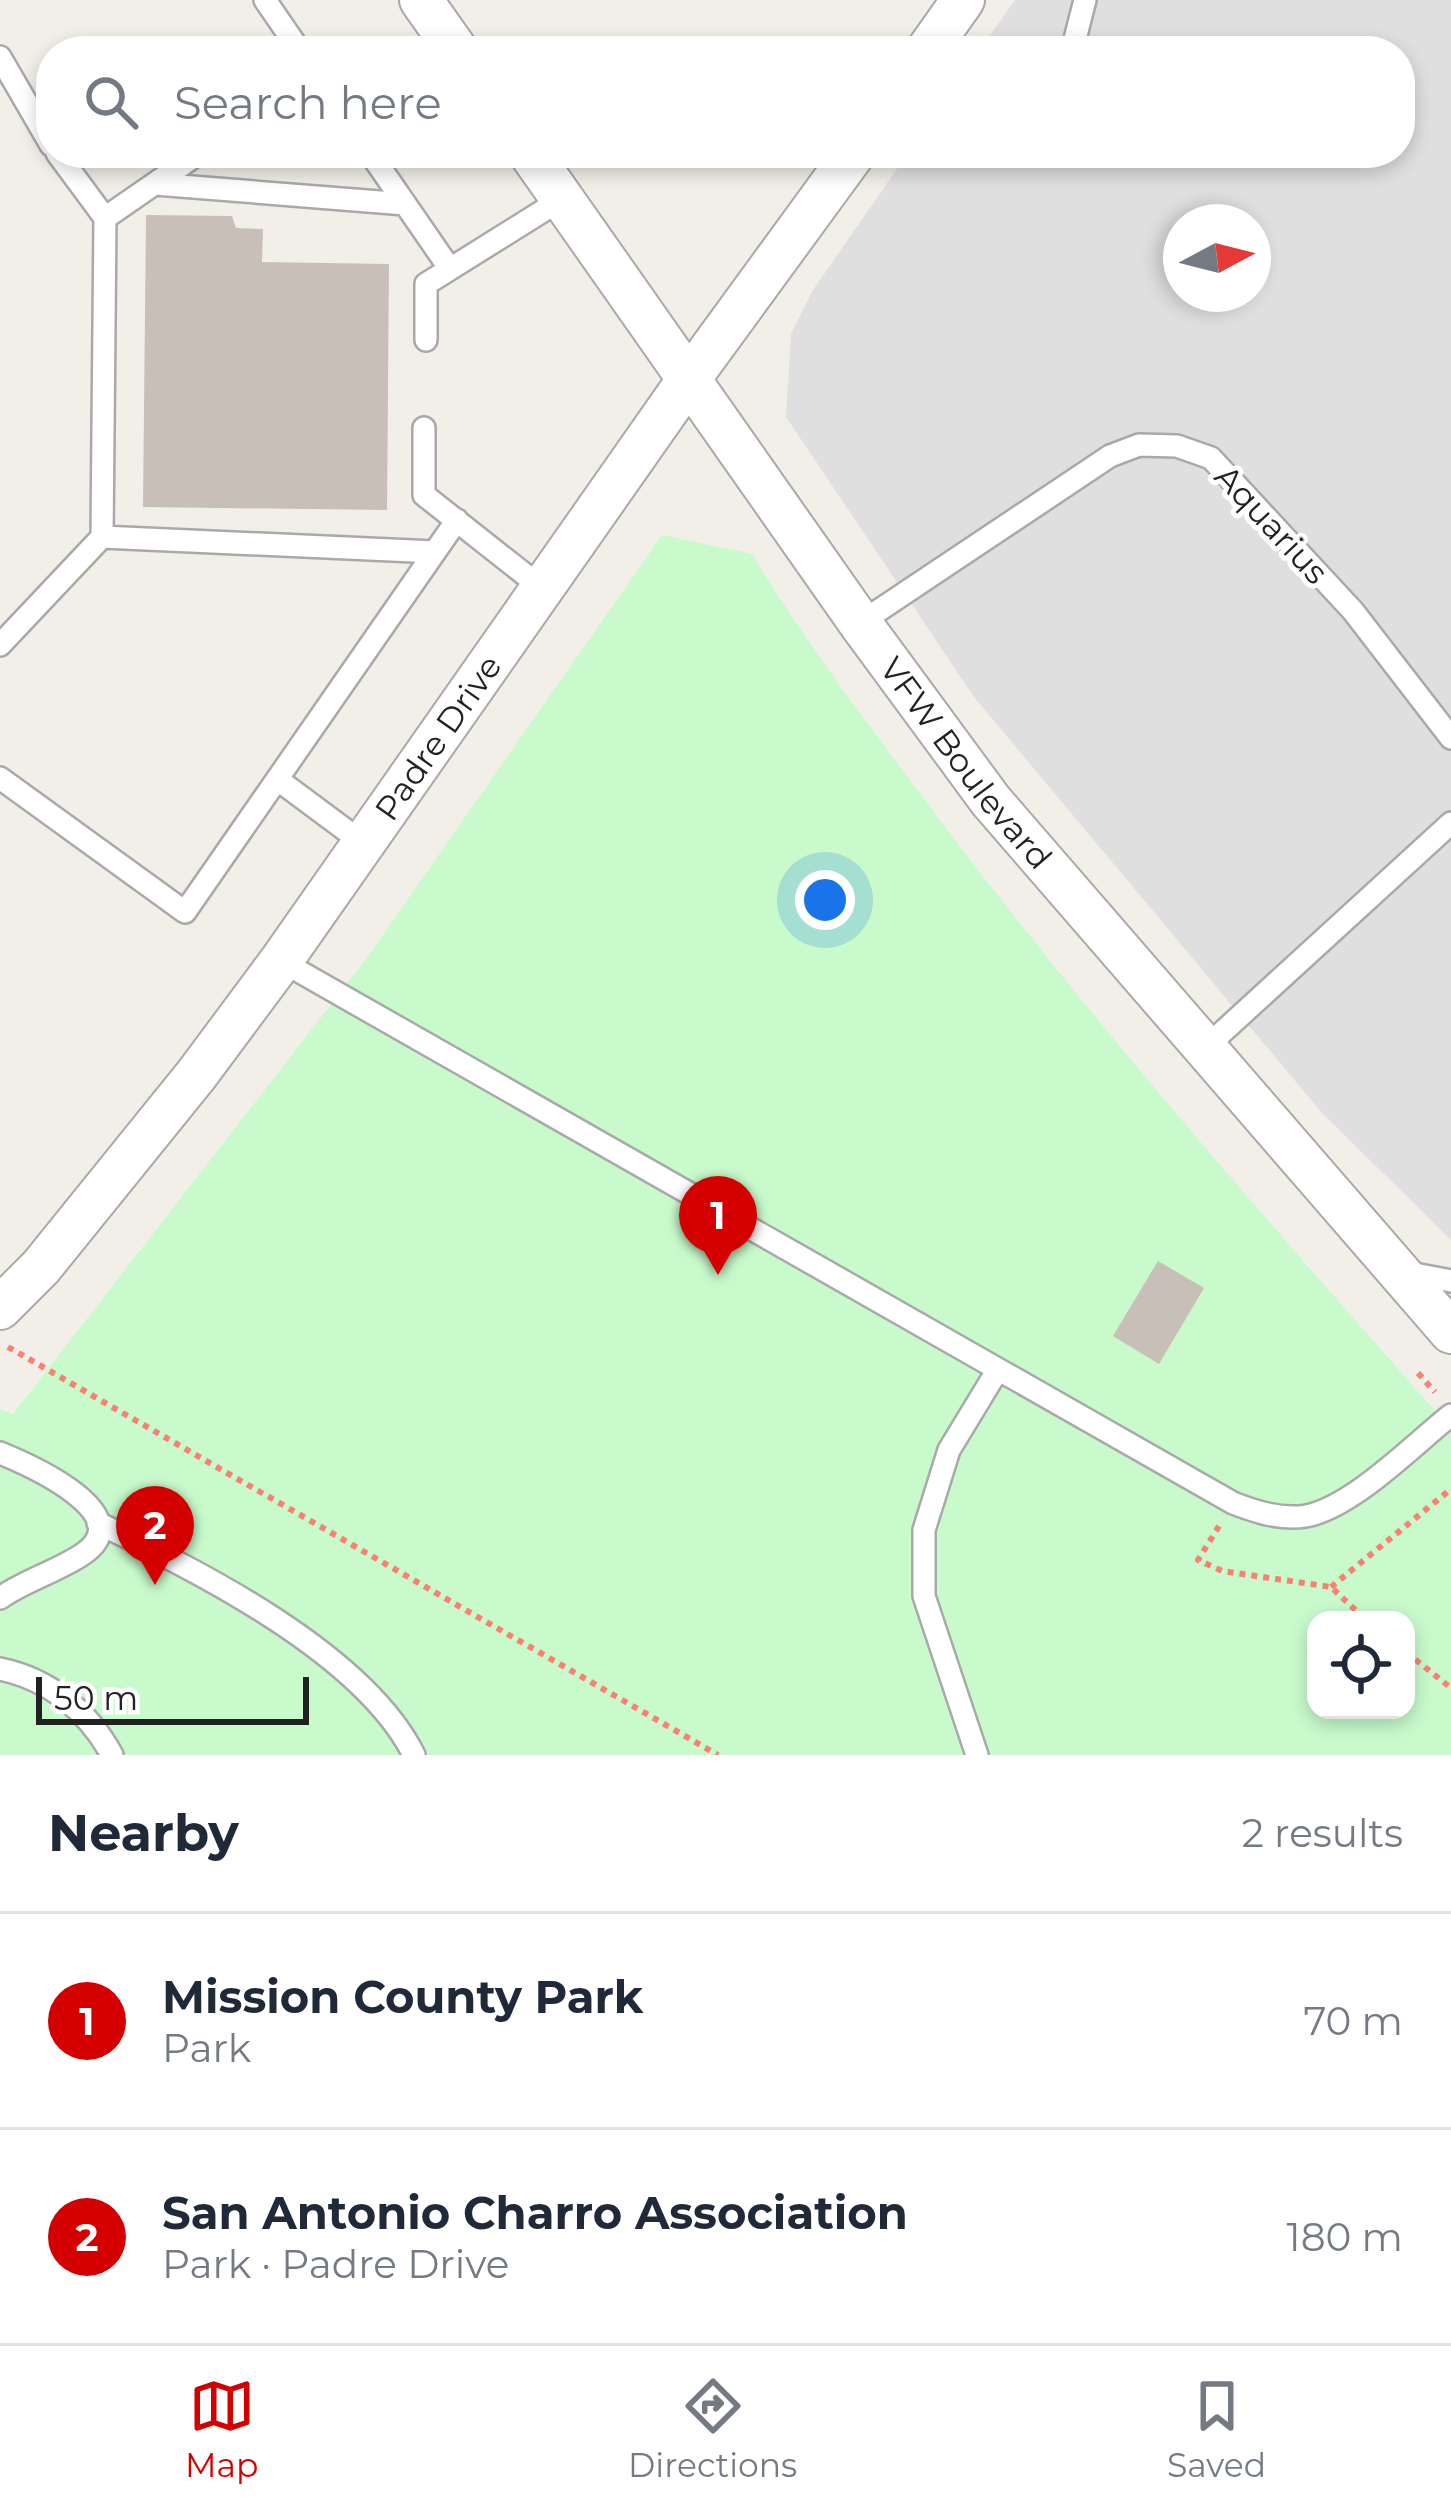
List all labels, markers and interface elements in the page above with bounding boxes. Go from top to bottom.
search box [36,36,1415,168]
icon: search [78,69,144,135]
text: Search here [174,75,442,130]
north arrow [1163,204,1271,312]
street label: Aquarius [1207,456,1337,592]
street label: Padre Drive [366,647,510,828]
street label: VFW Boulevard [872,649,1061,877]
your location [795,870,855,930]
pin: 1 [679,1176,757,1275]
pin: 2 [116,1486,194,1585]
map controls [1307,1611,1415,1719]
button: locate [1307,1611,1415,1719]
scale bar [36,1671,309,1724]
text: 50 m [54,1678,138,1718]
text: Nearby [48,1802,239,1864]
text: 2 results [1242,1809,1403,1857]
text: Mission County Park [162,1969,643,2024]
text: 1 [79,1997,95,2045]
text: 70 m [1303,1997,1403,2045]
text: Park [162,2024,251,2072]
text: San Antonio Charro Association [162,2185,908,2240]
text: 2 [75,2213,99,2261]
text: 180 m [1287,2213,1403,2261]
text: Park · Padre Drive [162,2240,509,2288]
tab: Map [185,2373,258,2485]
tab: Directions [628,2373,797,2485]
tab: Saved [1167,2373,1266,2485]

